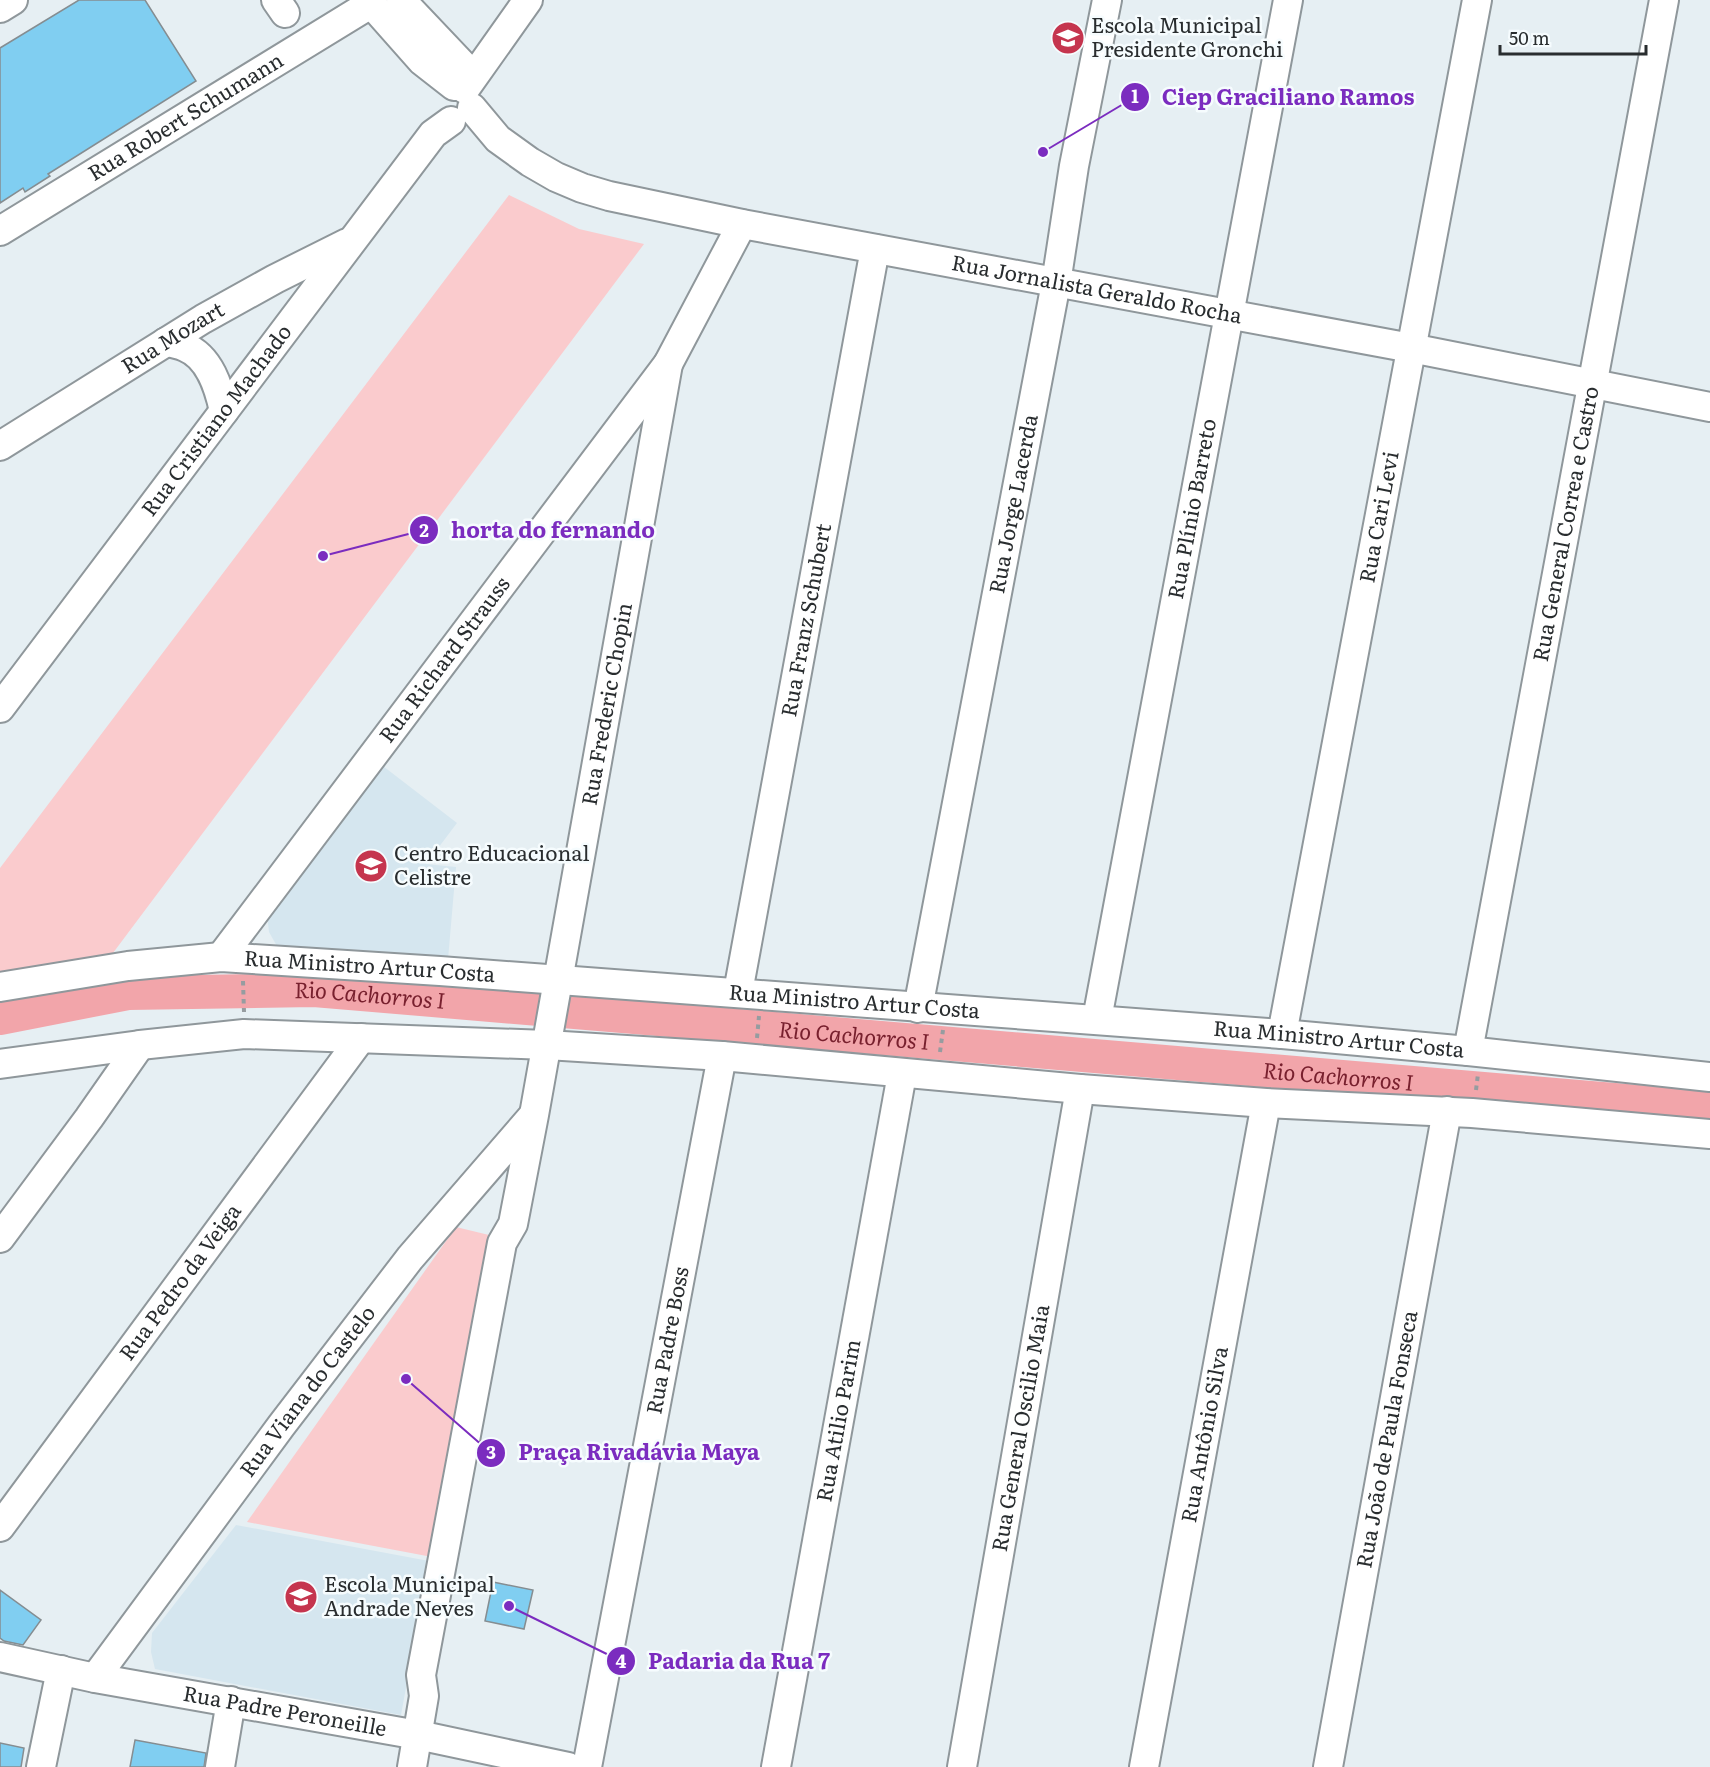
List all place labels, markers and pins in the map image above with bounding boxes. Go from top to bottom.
place label: Escola Municipal Presidente Gronchi [1091,8,1283,63]
school or university icon: Escola Municipal Presidente Gronchi [1050,20,1086,56]
callout: Ciep Graciliano Ramos [1120,77,1427,117]
callout: horta do fernando [409,510,667,550]
place label: Centro Educacional Celistre [394,836,590,891]
school or university icon: Centro Educacional Celistre [353,848,389,884]
callout: Praça Rivadávia Maya [476,1433,772,1473]
place label: Escola Municipal Andrade Neves [324,1567,495,1622]
school or university icon: Escola Municipal Andrade Neves [283,1579,319,1615]
callout: Padaria da Rua 7 [606,1641,842,1681]

